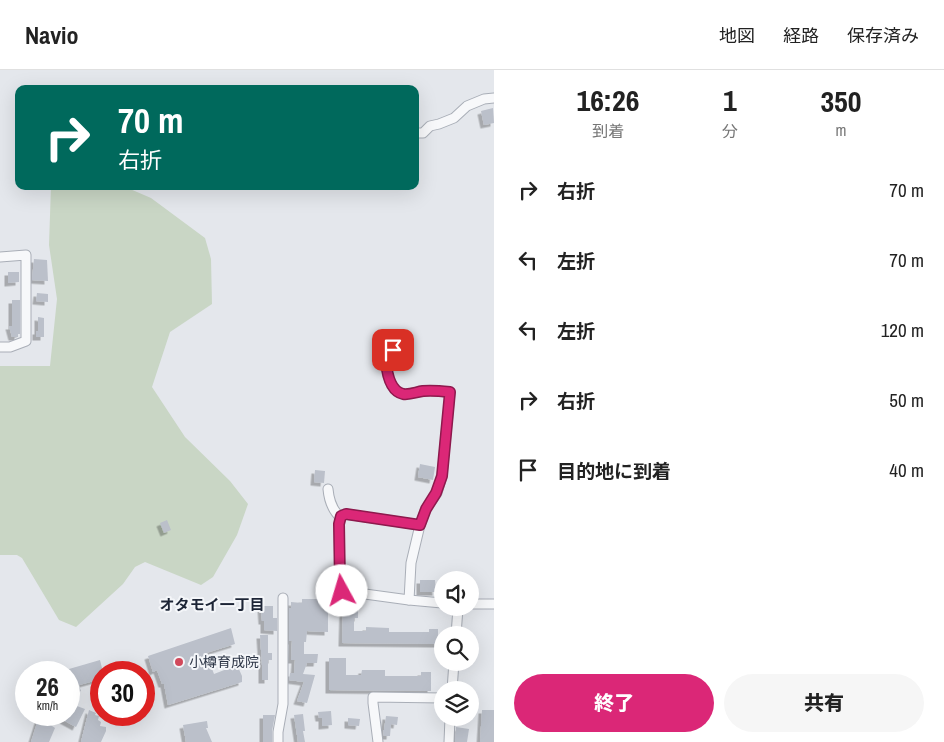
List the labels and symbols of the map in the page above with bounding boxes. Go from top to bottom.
pin [372,329,414,371]
position arrow [315,564,367,616]
district label: オタモイ一丁目 [159,594,265,615]
place label: 小樽育成院 [189,653,259,671]
marker: 小樽育成院 [173,656,185,668]
speed limit sign: 30 [90,661,155,726]

